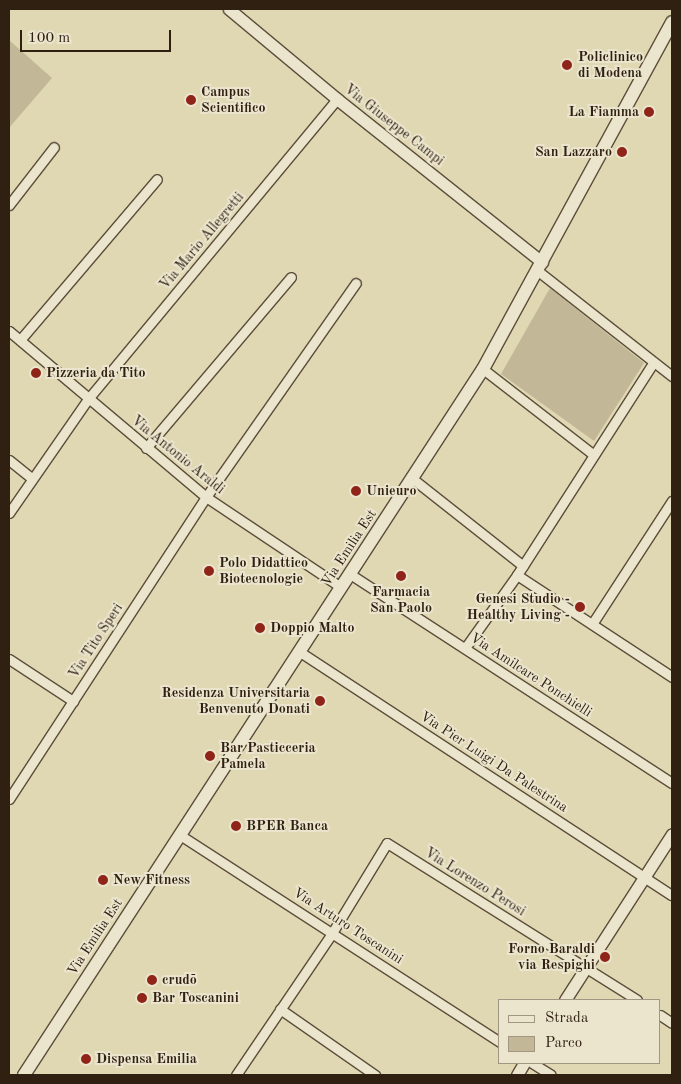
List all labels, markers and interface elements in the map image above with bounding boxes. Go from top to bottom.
scale bar [22,20,174,52]
text: 100 m [28,31,70,46]
place label: Policlinico di Modena [578,49,643,82]
marker: Policlinico di Modena [560,58,574,72]
street label: Via Giuseppe Campi [341,81,447,169]
place label: Campus Scientifico [201,84,265,116]
marker: Campus Scientifico [185,94,197,106]
place label: La Fiamma [568,104,639,120]
marker: La Fiamma [643,106,655,118]
place label: San Lazzaro [535,144,612,160]
marker: San Lazzaro [616,146,628,158]
street label: Via Mario Allegretti [156,189,248,293]
place label: Pizzeria da Tito [46,365,146,381]
marker: Pizzeria da Tito [30,367,42,379]
street label: Via Antonio Araldi [128,412,228,498]
place label: Unieuro [366,483,416,499]
marker: Unieuro [350,485,362,497]
street label: Via Emilia Est [318,506,380,590]
place label: Polo Didattico Biotecnologie [219,555,308,588]
marker: Polo Didattico Biotecnologie [203,565,215,577]
marker: Farmacia San Paolo [395,570,407,582]
place label: Farmacia San Paolo [370,584,432,616]
place label: Genesi Studio - Healthy Living - [467,591,570,624]
street label: Via Tito Speri [65,600,127,682]
marker: Genesi Studio - Healthy Living - [574,601,586,613]
place label: Doppio Malto [270,620,354,636]
marker: Doppio Malto [254,622,266,634]
street label: Via Amilcare Ponchielli [467,629,595,721]
place label: Residenza Universitaria Benvenuto Donati [162,685,310,718]
marker: Residenza Universitaria Benvenuto Donati [314,695,326,707]
street label: Via Pier Luigi Da Palestrina [417,708,571,816]
place label: Bar Pasticceria Pamela [220,740,316,772]
marker: Bar Pasticceria Pamela [204,750,216,762]
place label: BPER Banca [246,818,328,834]
marker: BPER Banca [230,820,242,832]
street label: Via Lorenzo Perosi [422,844,528,920]
place label: New Fitness [113,872,190,888]
marker: New Fitness [97,874,109,886]
street label: Via Arturo Toscanini [290,884,406,968]
street label: Via Emilia Est [64,895,126,979]
place label: Forno Baraldi via Respighi [508,941,595,974]
marker: Forno Baraldi via Respighi [599,951,611,963]
place label: crudō [162,972,197,988]
marker: crudō [146,974,158,986]
place label: Bar Toscanini [152,990,239,1006]
marker: Bar Toscanini [136,992,148,1004]
legend [498,999,661,1064]
text: Strada [545,1011,588,1026]
text: Parco [545,1036,582,1051]
place label: Dispensa Emilia [96,1051,197,1067]
marker: Dispensa Emilia [80,1053,92,1065]

